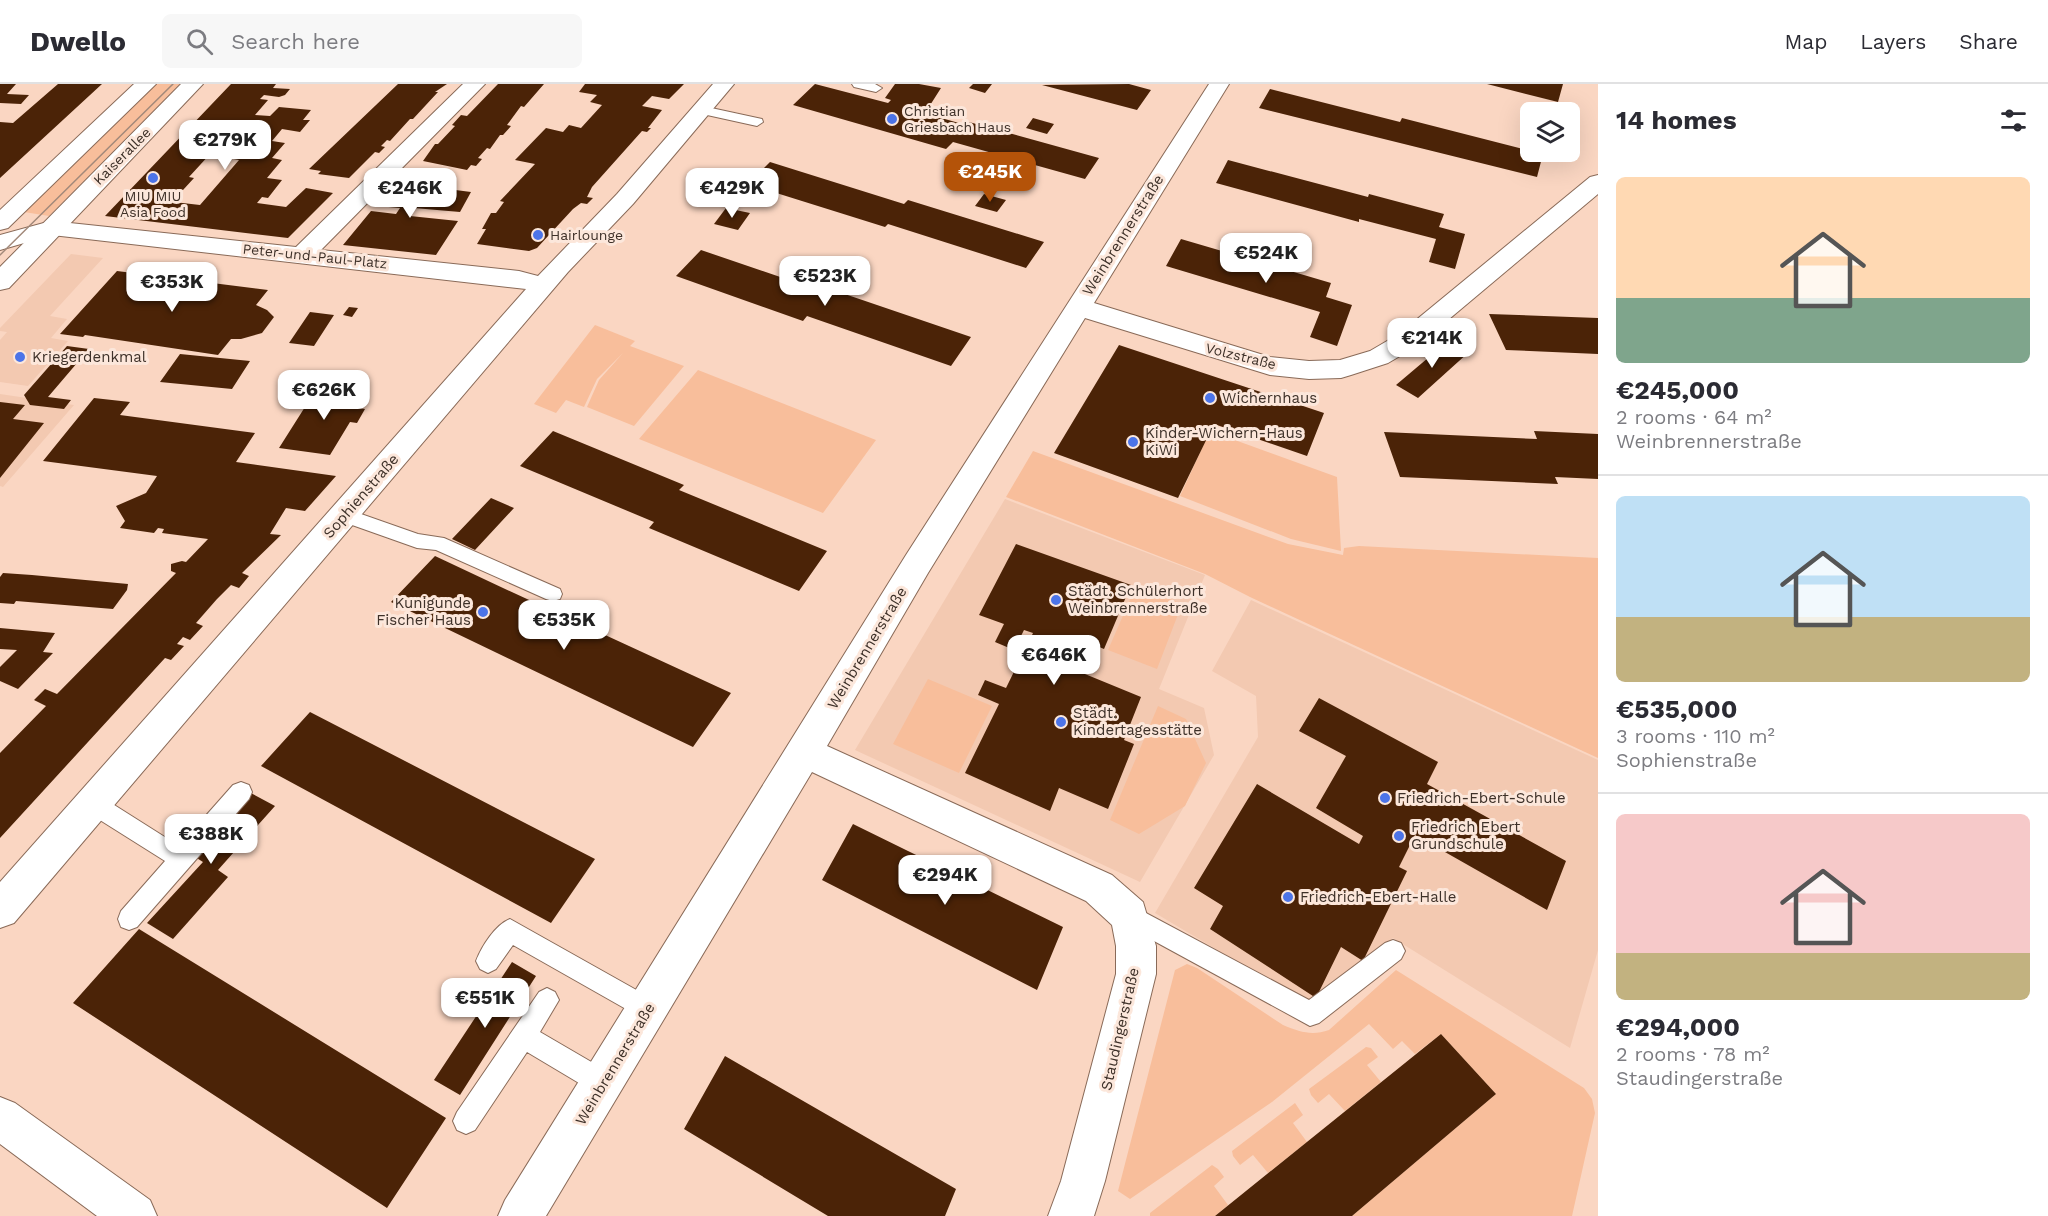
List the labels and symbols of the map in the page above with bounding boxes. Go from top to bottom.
place label: Christian Griesbach Haus [904,103,1011,135]
marker: Christian Griesbach Haus [885,112,899,126]
pin: €279K [183,120,267,171]
street label: Kaiserallee [90,124,154,188]
pin: €245K [948,152,1032,203]
pin: €246K [368,168,452,219]
pin: €429K [690,168,774,219]
marker: MIU MIU Asia Food [146,171,160,185]
street label: Weinbrennerstraße [1078,171,1168,299]
place label: MIU MIU Asia Food [120,188,186,220]
place label: Hairlounge [550,227,623,243]
marker: Hairlounge [531,228,545,242]
pin: €524K [1224,233,1308,284]
street label: Peter-und-Paul-Platz [242,240,388,272]
pin: €523K [783,256,867,307]
pin: €353K [130,262,214,313]
pin: €214K [1390,318,1474,369]
street label: Volzstraße [1204,340,1278,372]
place label: Kriegerdenkmal [32,348,147,366]
marker: Kriegerdenkmal [13,350,27,364]
pin: €626K [282,370,366,421]
place label: Wichernhaus [1222,389,1317,407]
marker: Wichernhaus [1203,391,1217,405]
place label: Kinder-Wichern-Haus KiWi [1145,424,1303,459]
marker: Kinder-Wichern-Haus KiWi [1126,435,1140,449]
street label: Sophienstraße [320,450,402,542]
place label: Städt. Schülerhort Weinbrennerstraße [1068,582,1207,617]
street label: Weinbrennerstraße [823,584,911,712]
marker: Städt. Schülerhort Weinbrennerstraße [1049,593,1063,607]
place label: Kunigunde Fischer Haus [376,594,471,629]
pin: €535K [522,600,606,651]
marker: Kunigunde Fischer Haus [476,605,490,619]
pin: €646K [1012,635,1096,686]
place label: Städt. Kindertagesstätte [1073,704,1202,739]
marker: Städt. Kindertagesstätte [1054,715,1068,729]
place label: Friedrich-Ebert-Schule [1397,789,1566,807]
marker: Friedrich-Ebert-Schule [1378,791,1392,805]
pin: €388K [169,814,253,865]
place label: Friedrich Ebert Grundschule [1411,818,1521,853]
marker: Friedrich Ebert Grundschule [1392,829,1406,843]
pin: €294K [903,855,987,906]
place label: Friedrich-Ebert-Halle [1300,888,1456,906]
marker: Friedrich-Ebert-Halle [1281,890,1295,904]
street label: Staudingerstraße [1097,966,1143,1092]
pin: €551K [443,978,527,1029]
street label: Weinbrennerstraße [571,1000,659,1128]

